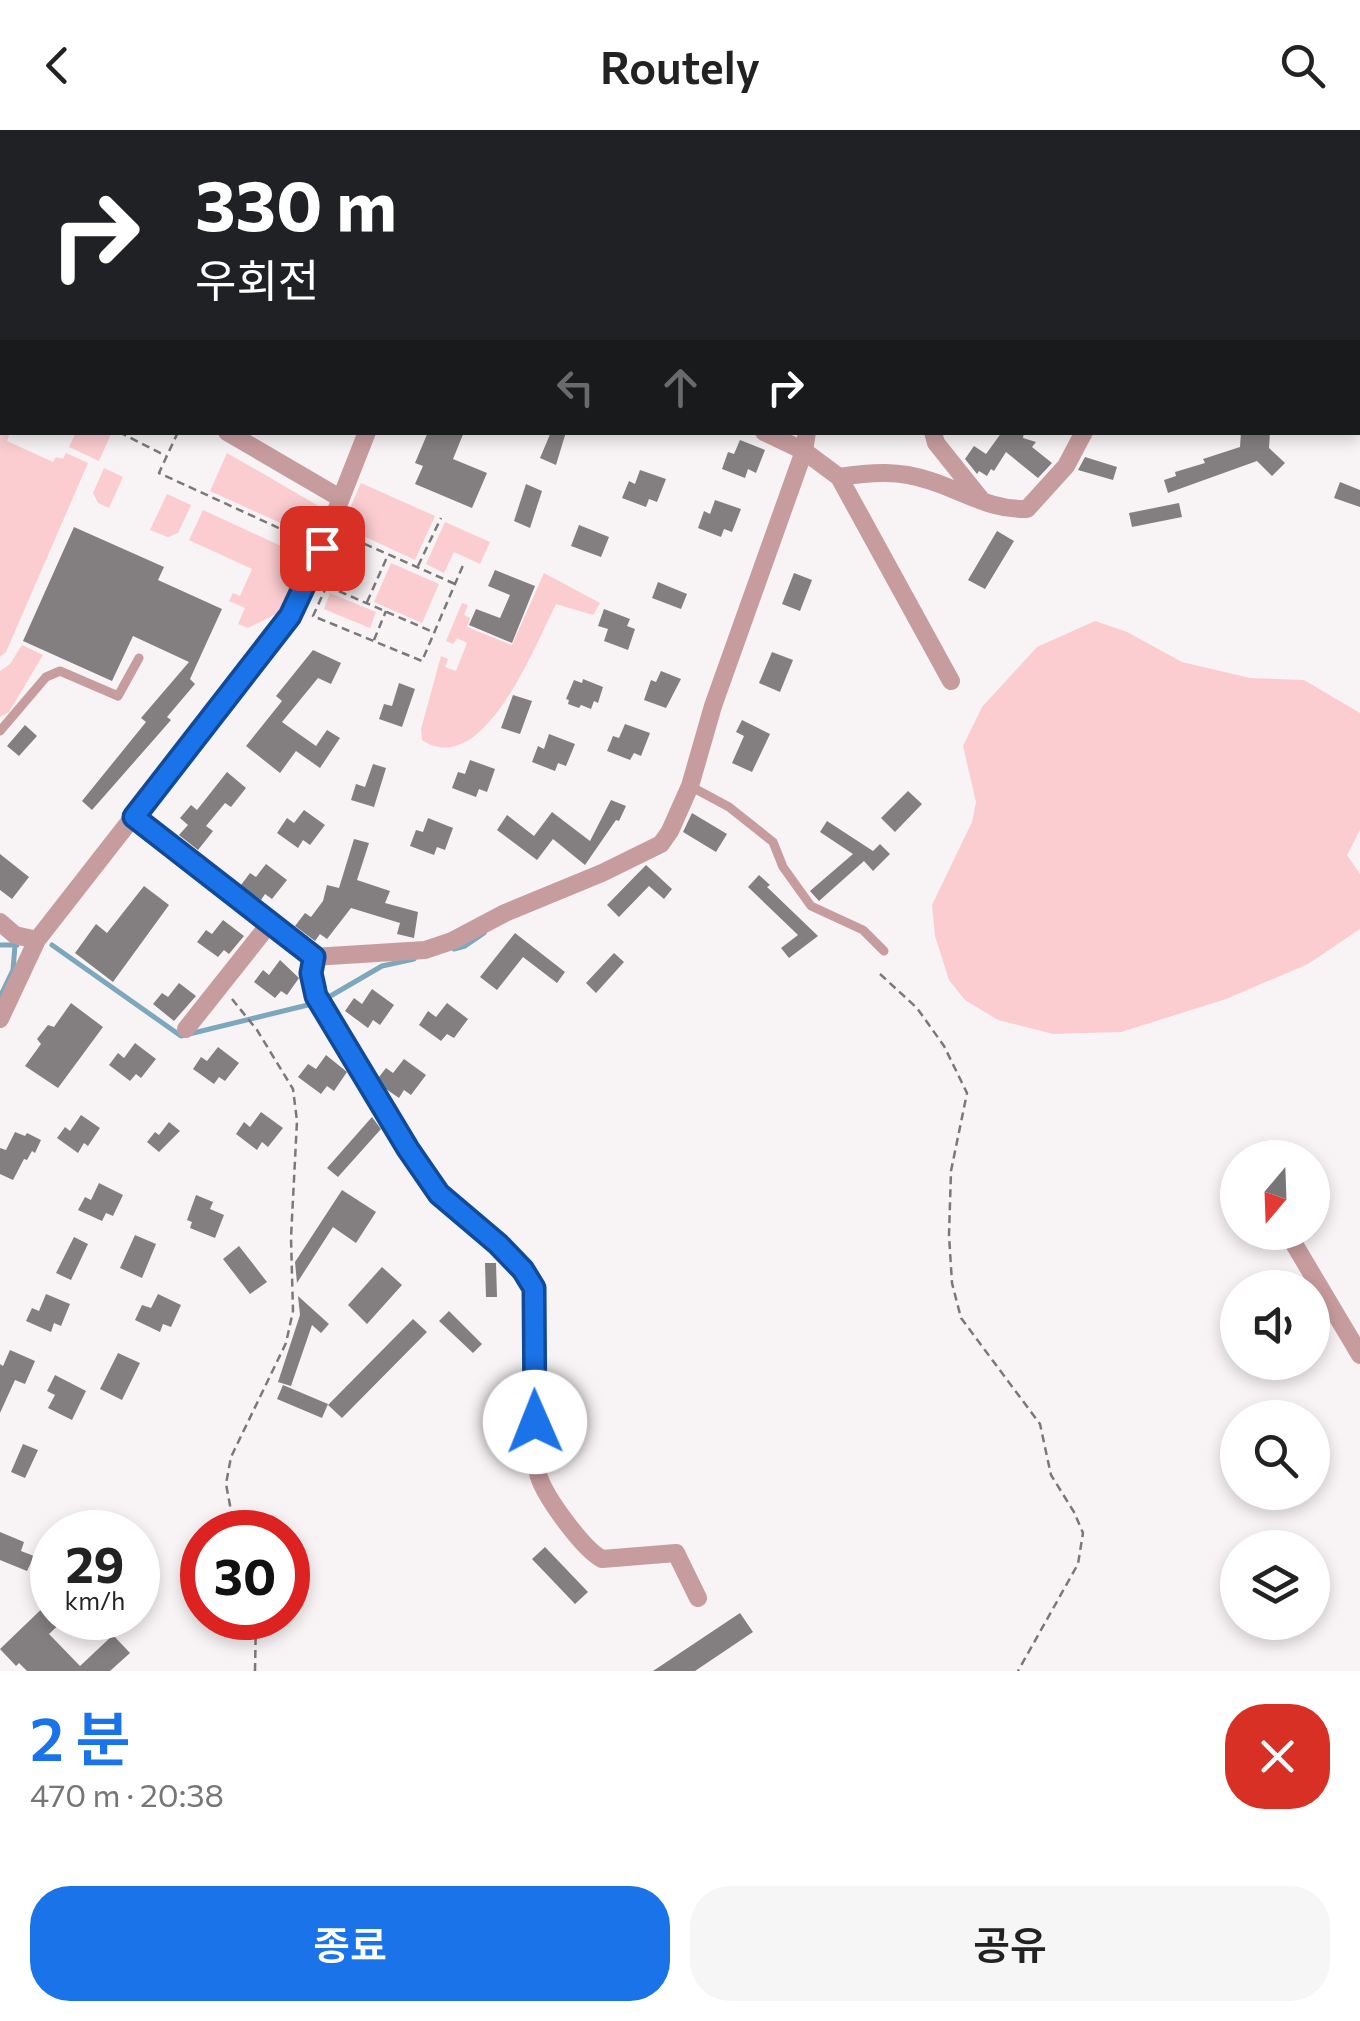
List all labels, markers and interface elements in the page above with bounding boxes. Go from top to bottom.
icon: back [30,38,85,93]
text: Routely [600,38,760,93]
icon: search [1275,38,1330,93]
text: 330 m [195,160,397,245]
icon: right [30,170,160,300]
text: 우회전 [195,251,319,306]
icon: left [548,360,603,415]
icon: ahead [653,360,708,415]
icon: right [758,360,813,415]
pin [280,506,365,591]
icon: arrive [295,521,350,576]
north arrow [1220,1140,1330,1250]
map controls [1220,1140,1330,1640]
button: sound [1220,1270,1330,1380]
position arrow [483,1370,587,1474]
button: search [1220,1400,1330,1510]
speed limit sign: 30 [180,1510,310,1640]
button: layers [1220,1530,1330,1640]
text: 29 [65,1532,124,1593]
text: km/h [65,1585,125,1615]
text: 2 분 [30,1700,131,1773]
button: close [1225,1704,1330,1809]
text: 470 m · 20:38 [30,1774,224,1814]
button: 종료 [30,1886,670,2001]
button: 공유 [690,1886,1330,2001]

